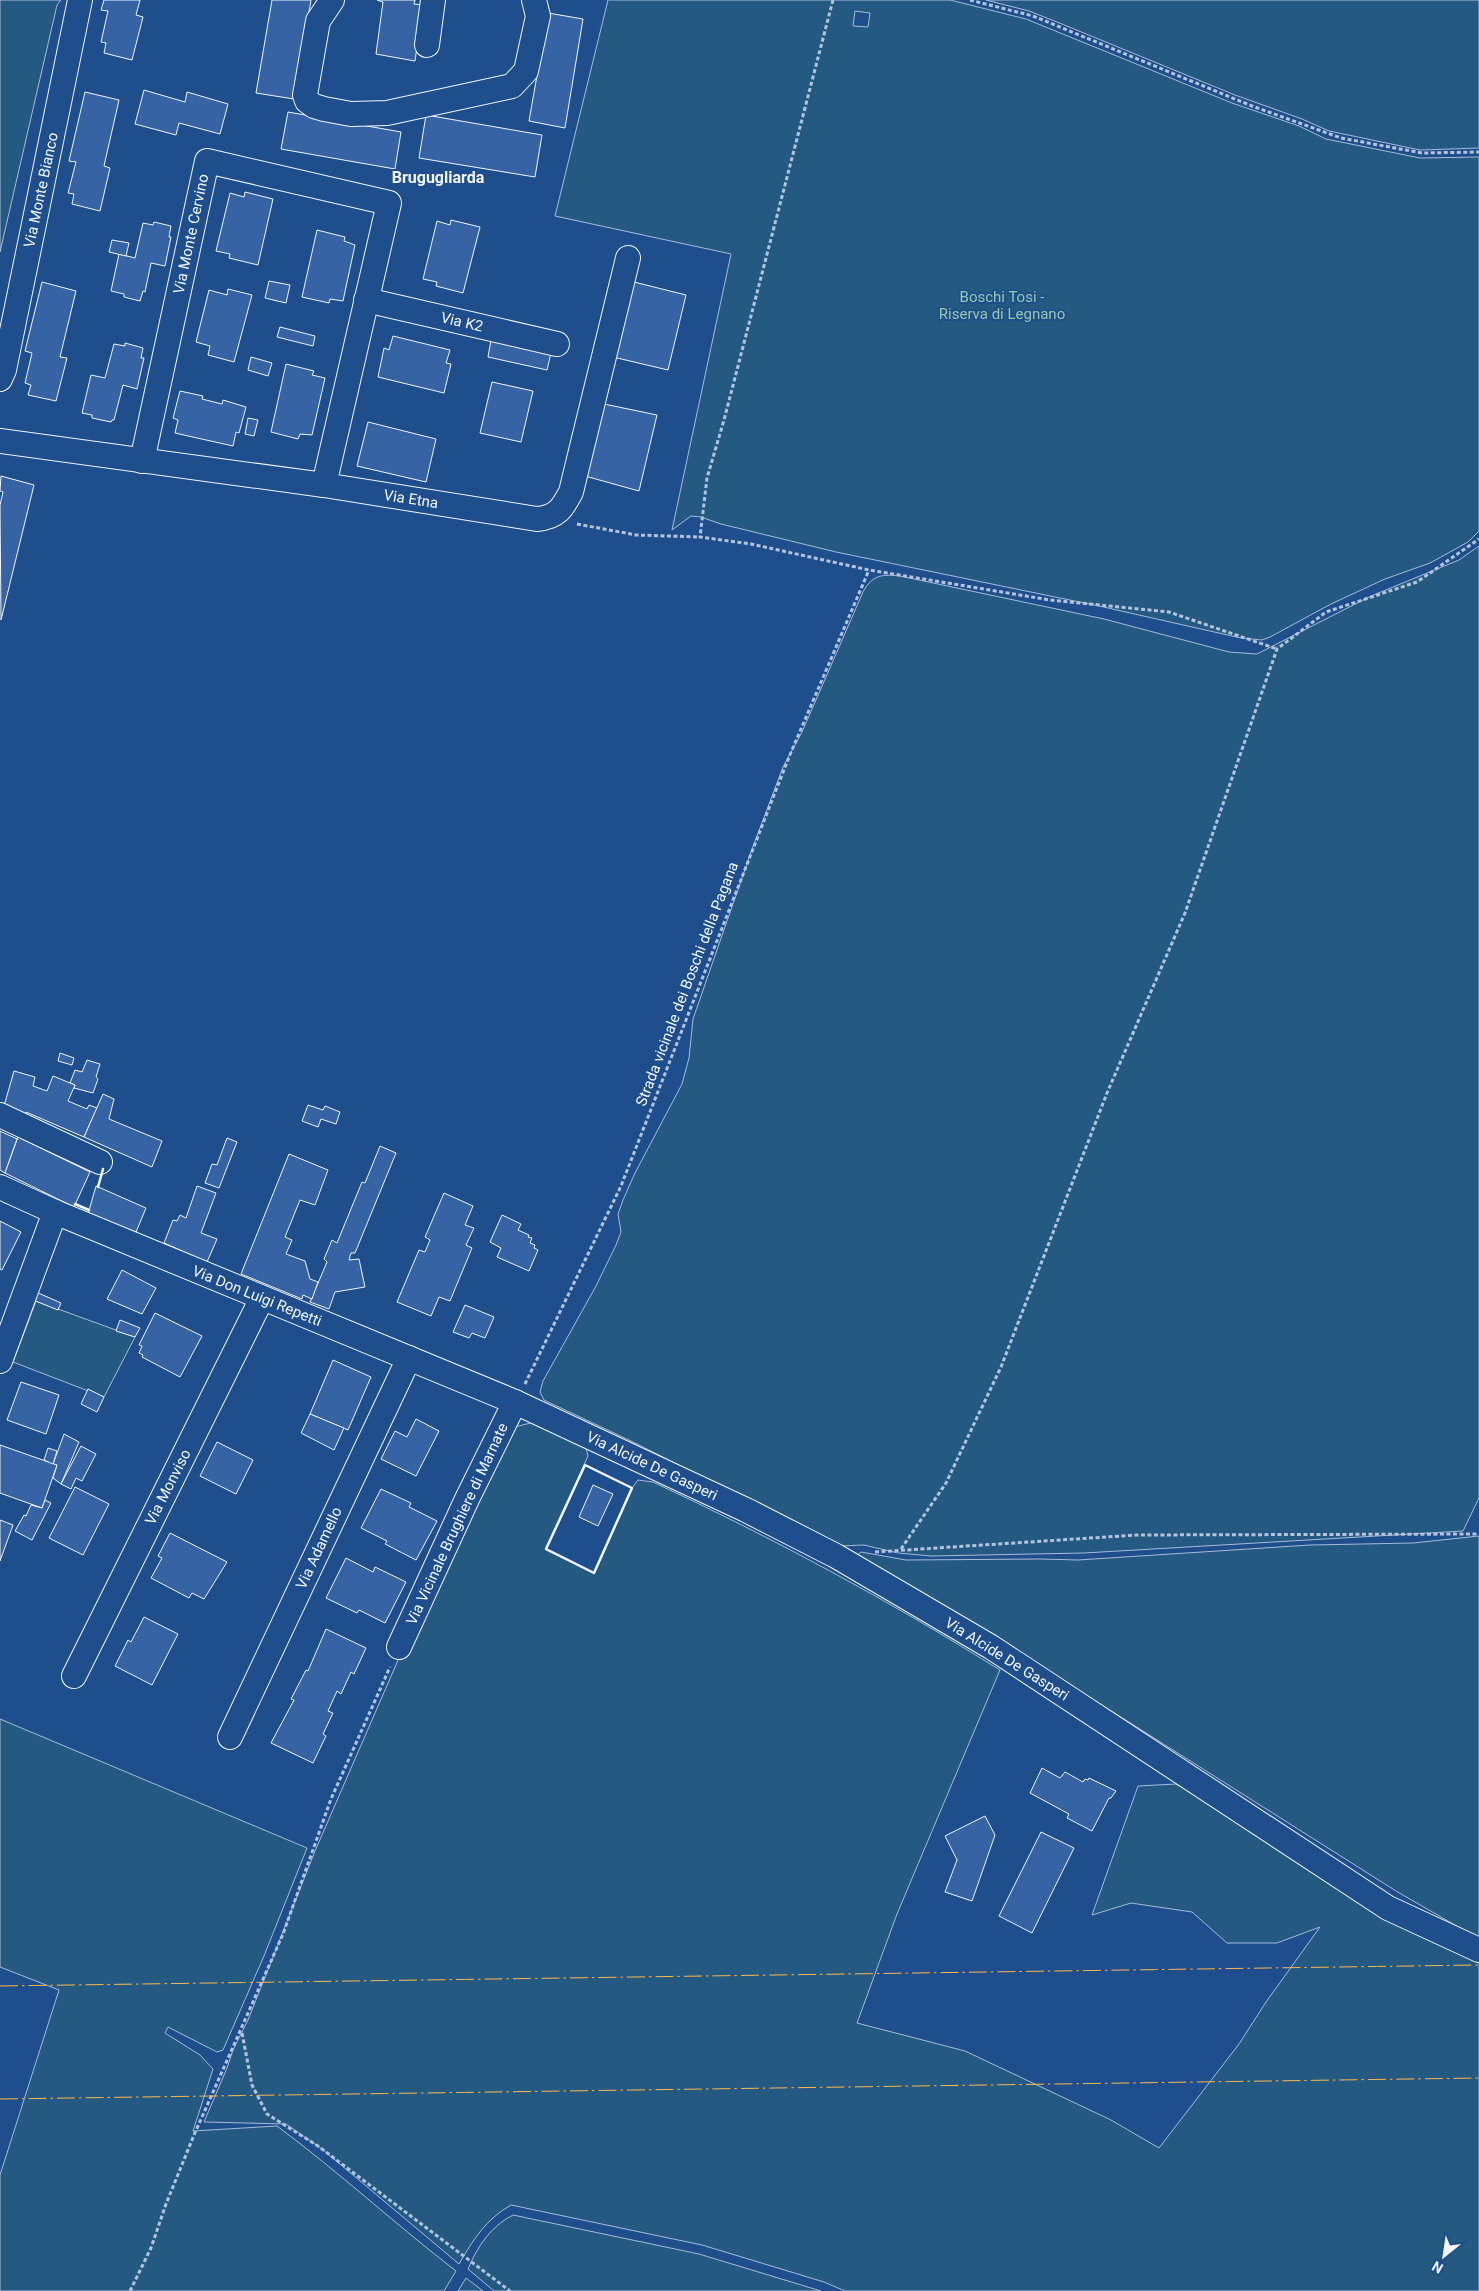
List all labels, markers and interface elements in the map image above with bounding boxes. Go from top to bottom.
street label: Via Monte Bianco [20,131,62,249]
district label: Brugugliarda [392,168,485,187]
street label: Via Monte Cervino [169,172,213,296]
park label: Boschi Tosi - Riserva di Legnano [939,288,1065,323]
street label: Via K2 [439,308,485,336]
street label: Via Etna [382,486,440,512]
street label: Strada vicinale dei Boschi della Pagana [632,859,742,1109]
street label: Via Don Luigi Repetti [190,1262,324,1330]
street label: Via Vicinale Brughiere di Marnate [402,1420,512,1628]
street label: Via Alcide De Gasperi [583,1428,721,1504]
street label: Via Monviso [141,1446,195,1528]
street label: Via Adamello [292,1504,346,1592]
street label: Via Alcide De Gasperi [942,1614,1072,1704]
north arrow [1419,2231,1469,2281]
text: N [1429,2258,1446,2277]

